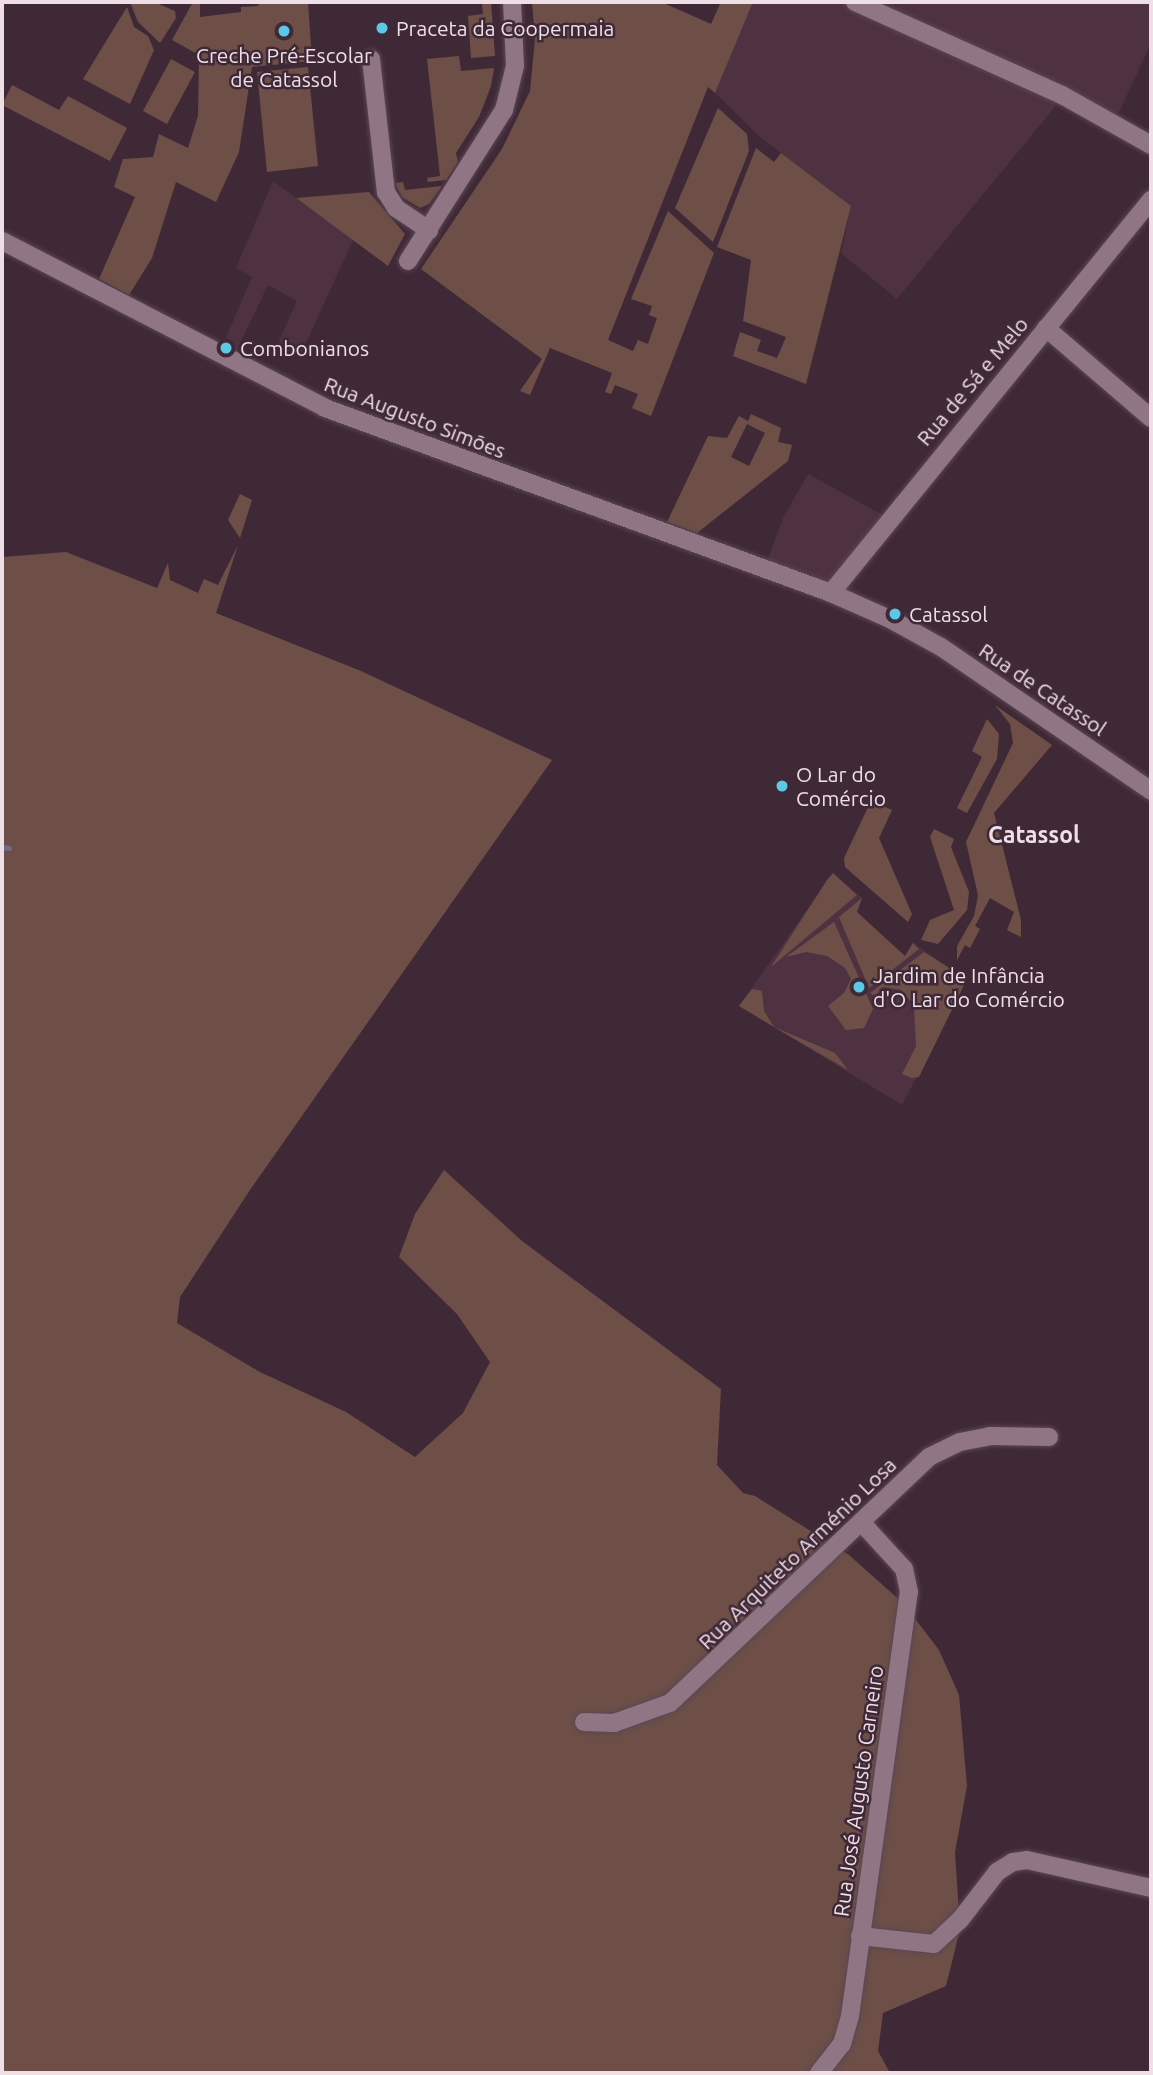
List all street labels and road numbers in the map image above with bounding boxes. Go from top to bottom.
street label: Rua de Sá e Melo [911,312,1033,450]
street label: Rua Augusto Simões [321,371,509,463]
street label: Rua de Catassol [975,637,1111,741]
street label: Rua Arquiteto Arménio Losa [693,1452,901,1654]
street label: Rua José Augusto Carneiro [828,1664,888,1918]

